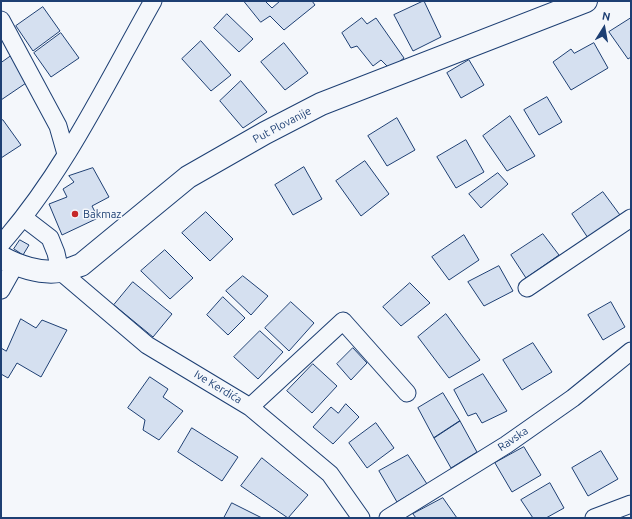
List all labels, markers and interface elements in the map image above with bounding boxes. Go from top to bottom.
north arrow [584,8,624,48]
text: N [601,10,611,23]
street label: Put Plovanije [251,104,313,146]
place label: Bakmaz [83,207,121,221]
marker: Bakmaz [70,209,80,219]
street label: Ive Kerdića [192,368,244,406]
street label: Ravska [495,424,531,454]

